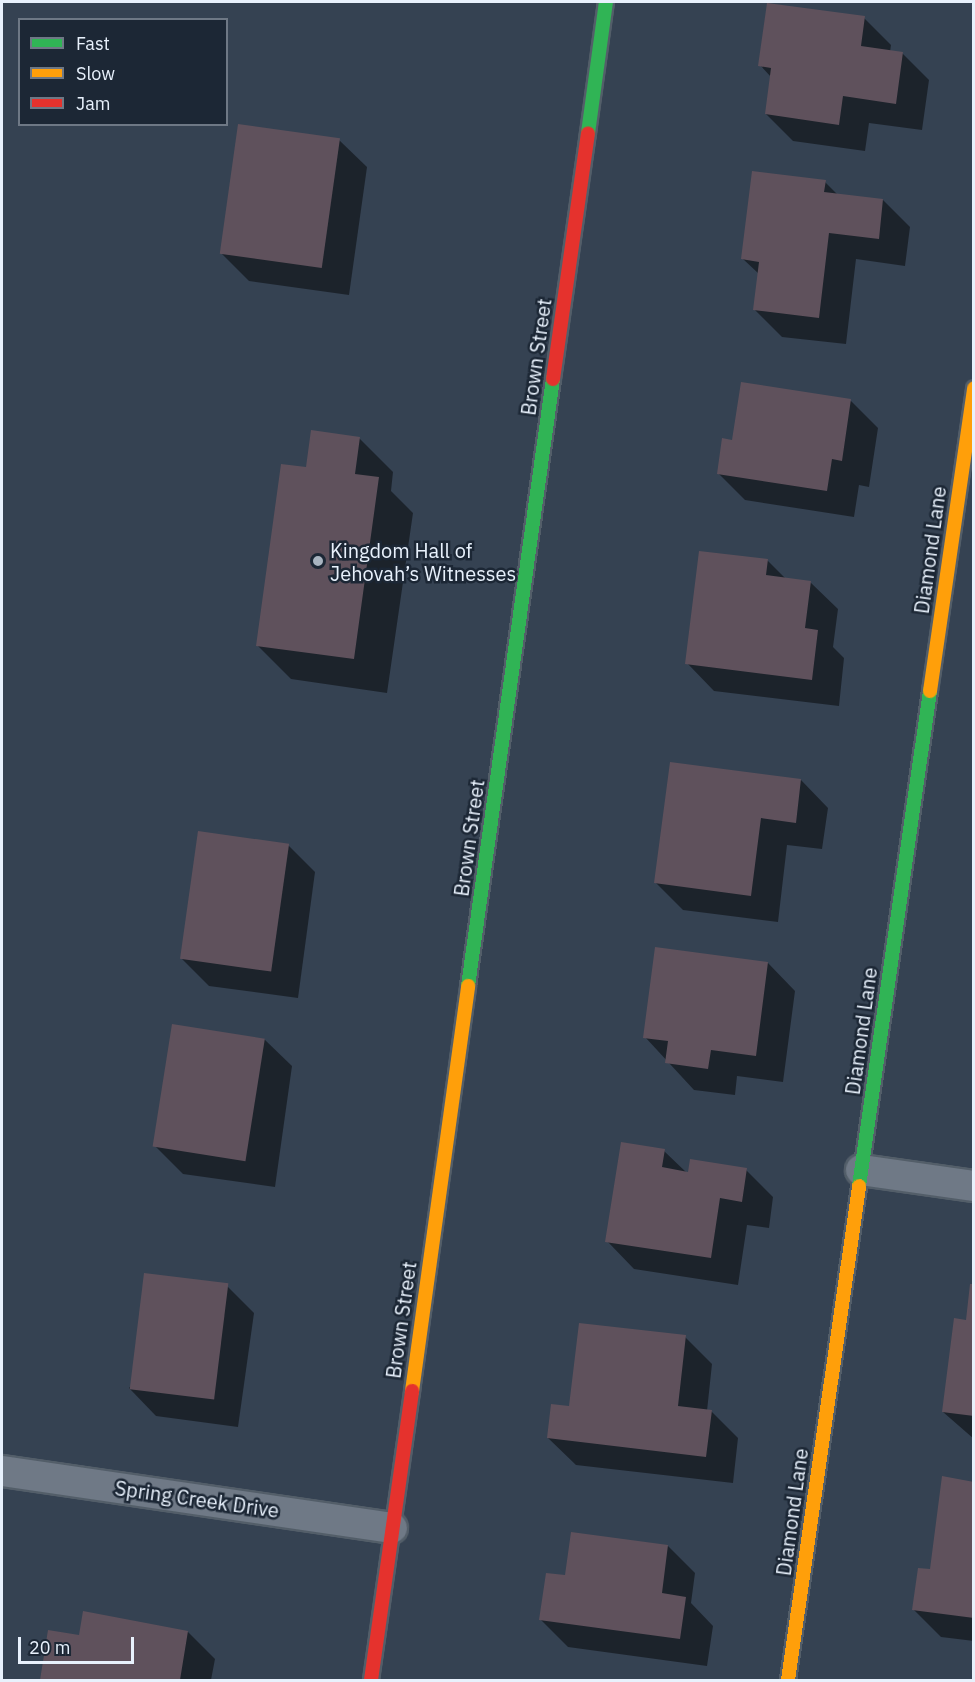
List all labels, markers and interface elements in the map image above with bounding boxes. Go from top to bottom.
legend [18,18,228,126]
text: Fast [76,32,110,55]
text: Slow [76,62,115,85]
text: Jam [76,92,111,115]
street label: Brown Street [516,297,556,417]
street label: Diamond Lane [909,485,951,615]
place label: Kingdom Hall of Jehovah’s Witnesses [330,538,516,585]
marker: Kingdom Hall of Jehovah’s Witnesses [311,554,325,568]
street label: Brown Street [449,778,489,898]
street label: Diamond Lane [840,966,882,1096]
street label: Brown Street [381,1260,421,1380]
street label: Diamond Lane [771,1447,813,1577]
street label: Spring Creek Drive [113,1476,281,1522]
scale bar [21,1625,136,1663]
text: 20 m [29,1636,71,1659]

